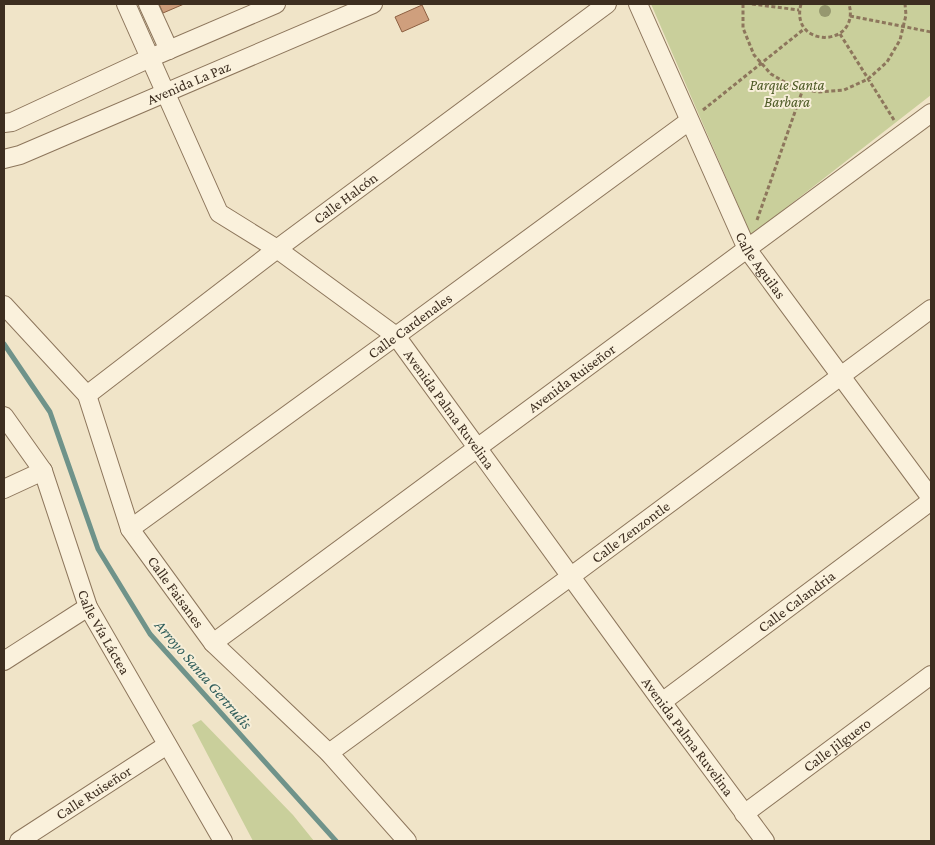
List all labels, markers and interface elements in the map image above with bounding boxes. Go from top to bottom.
street label: Avenida La Paz [145,58,233,108]
park label: Parque Santa Barbara [749,77,825,110]
street label: Calle Halcón [310,169,381,227]
street label: Calle Aguilas [732,229,789,302]
street label: Calle Cardenales [365,290,455,362]
street label: Avenida Ruiseñor [525,340,619,416]
street label: Avenida Palma Ruvelina [401,346,498,472]
street label: Calle Zenzontle [589,498,673,566]
street label: Calle Faisanes [145,553,207,631]
street label: Calle Calandria [755,568,838,635]
street label: Calle Vía Láctea [75,588,133,677]
water label: Arroyo Santa Gertrudis [150,616,256,733]
street label: Avenida Palma Ruvelina [639,674,737,799]
street label: Calle Jilguero [800,715,874,775]
street label: Calle Ruiseñor [53,762,135,823]

